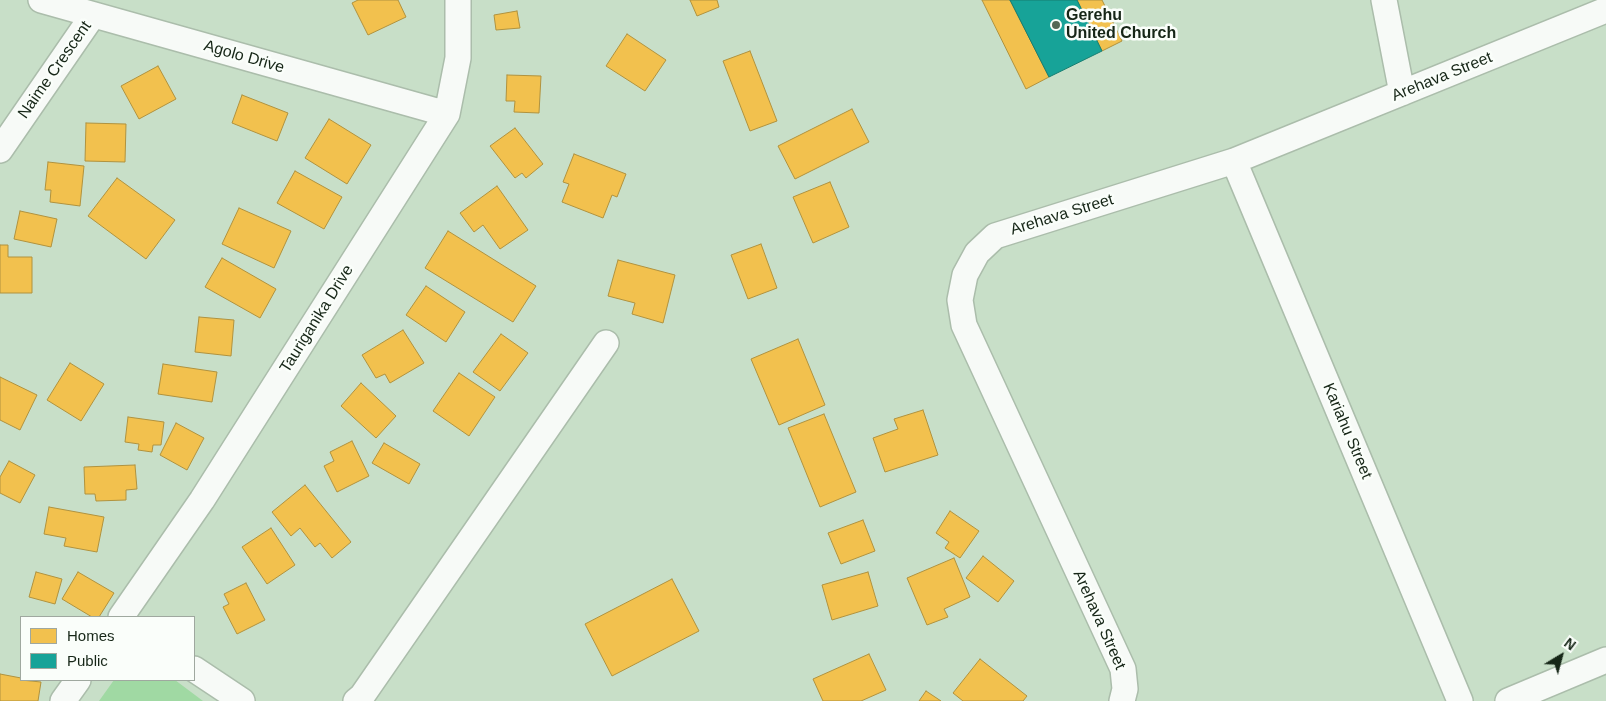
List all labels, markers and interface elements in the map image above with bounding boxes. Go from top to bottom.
place label: Gerehu United Church [1066,6,1176,44]
street label: Naime Crescent [14,18,96,122]
marker: Gerehu United Church [1050,19,1062,31]
street label: Agolo Drive [202,36,286,78]
street label: Arehava Street [1389,48,1495,106]
street label: Arehava Street [1008,190,1116,240]
street label: Tauriganika Drive [276,261,358,377]
street label: Kariahu Street [1318,380,1376,482]
street label: Arehava Street [1069,567,1129,673]
legend [20,616,195,681]
text: Homes [67,627,115,644]
north arrow [1536,631,1586,681]
text: N [1561,635,1579,653]
text: Public [67,652,108,669]

